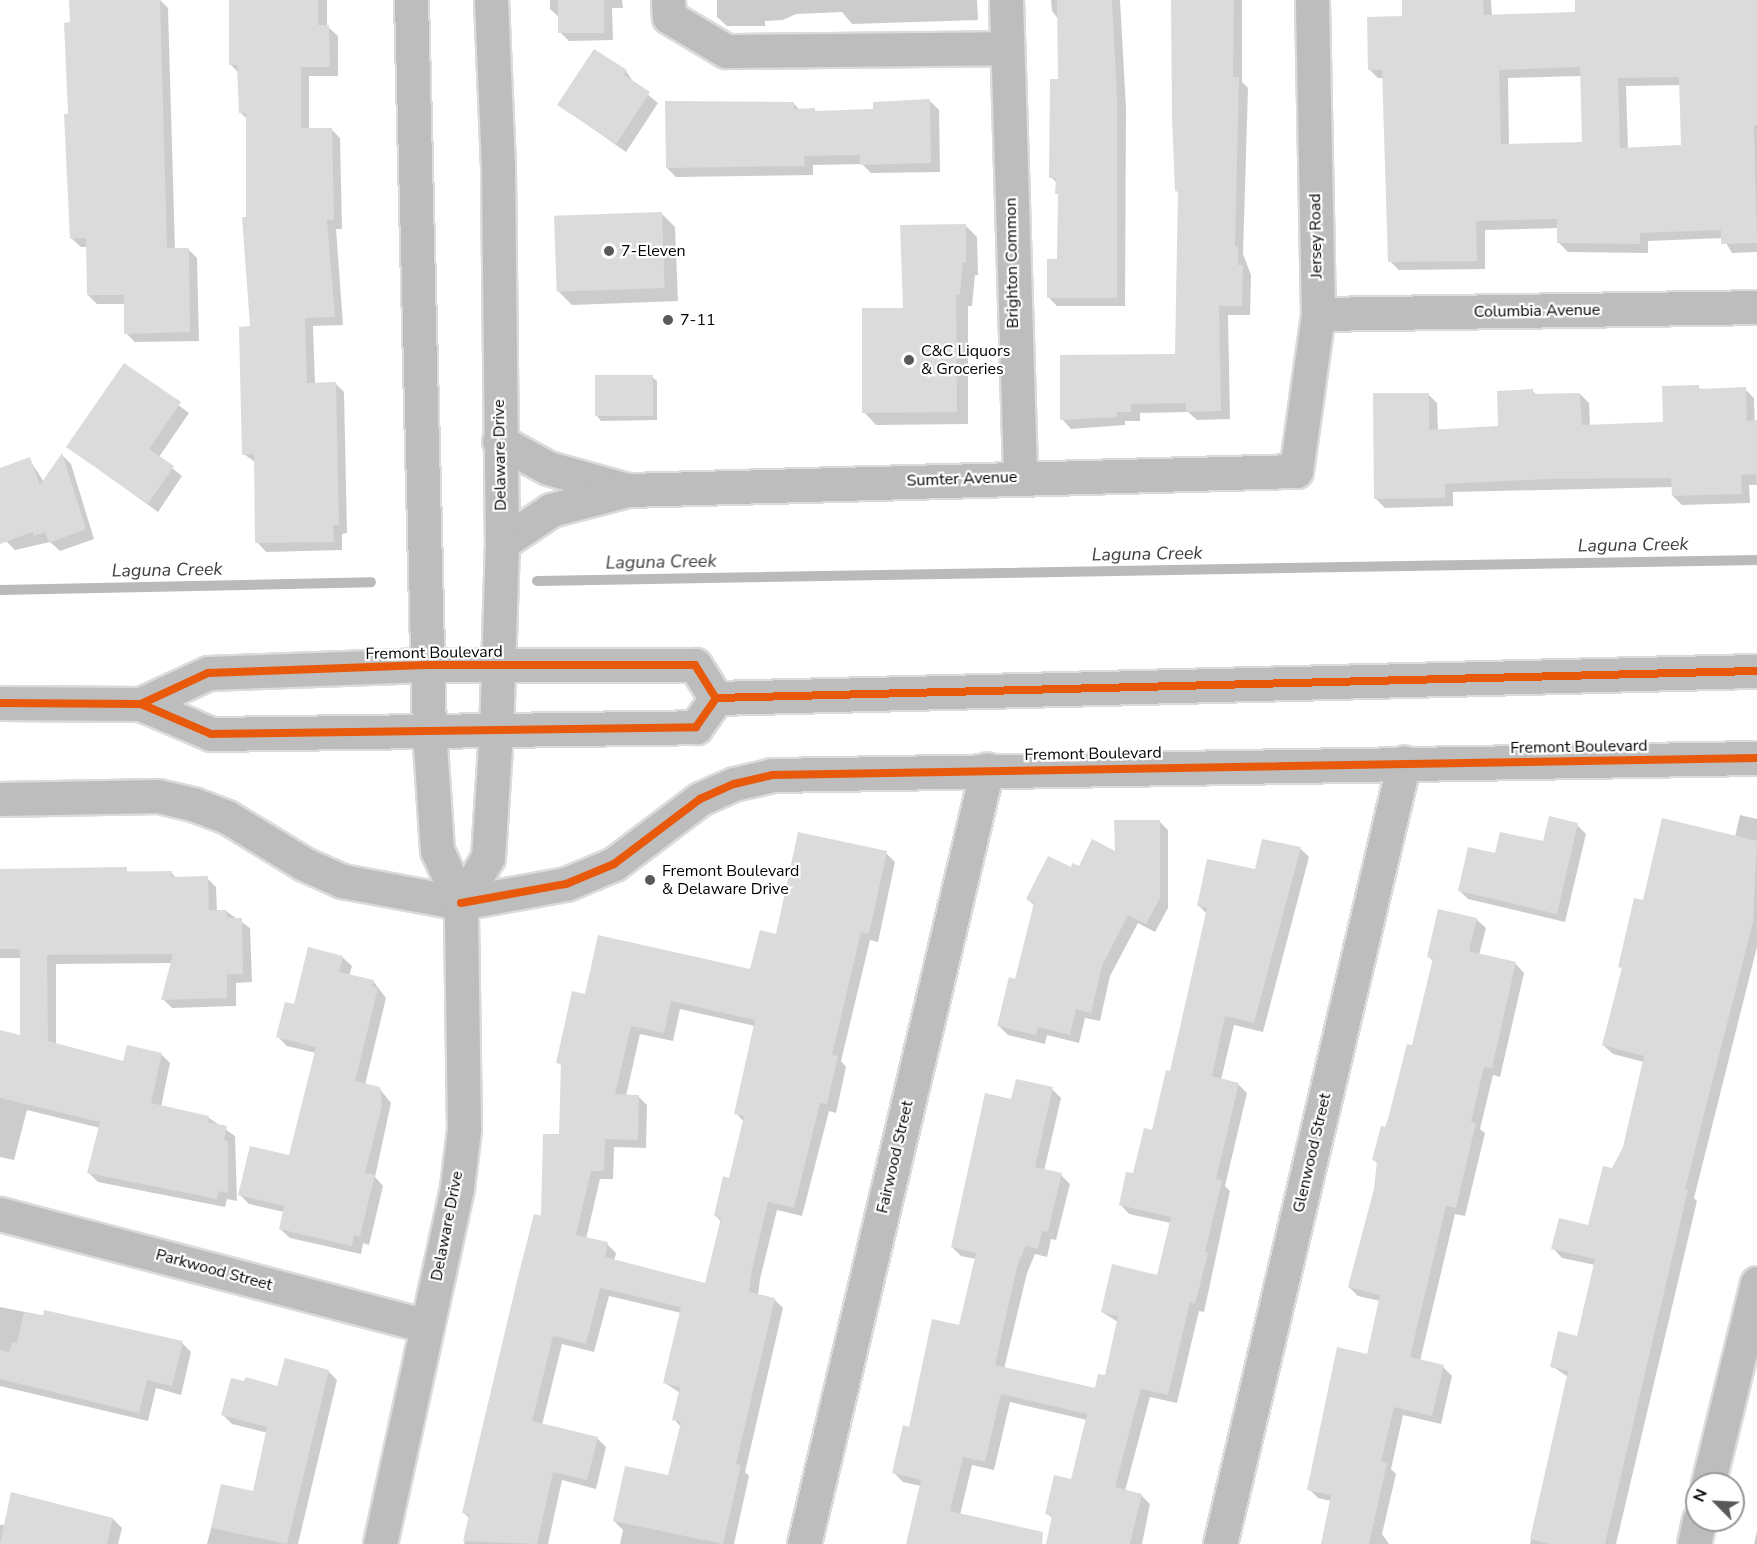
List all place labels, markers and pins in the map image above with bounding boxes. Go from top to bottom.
place label: 7-Eleven [621,241,685,261]
marker: 7-Eleven [602,244,616,258]
place label: 7-11 [680,310,716,330]
marker: 7-11 [661,313,675,327]
place label: C&C Liquors & Groceries [921,341,1010,379]
marker: C&C Liquors & Groceries [902,353,916,367]
place label: Fremont Boulevard & Delaware Drive [662,861,799,899]
marker: Fremont Boulevard & Delaware Drive [643,873,657,887]

